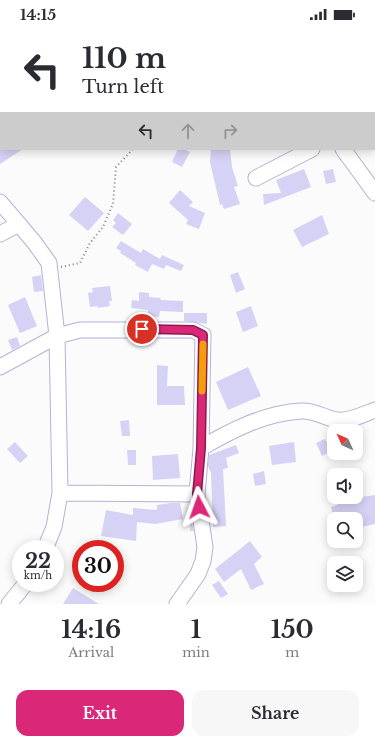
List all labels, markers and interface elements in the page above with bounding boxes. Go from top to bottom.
text: 14:15 [20,5,56,24]
text: 110 m [82,41,166,76]
icon: left [16,44,68,96]
text: Turn left [82,76,164,98]
icon: left [135,120,157,142]
icon: ahead [177,120,199,142]
icon: right [219,120,241,142]
pin [125,312,159,346]
icon: arrive [131,318,153,340]
north arrow [327,424,363,460]
map controls [327,424,363,592]
button: sound [327,468,363,504]
position arrow [178,486,220,528]
button: search [327,512,363,548]
speed limit sign: 30 [72,540,124,592]
text: 22 [25,549,51,573]
button: layers [327,556,363,592]
text: km/h [24,569,52,582]
text: 14:16 [61,615,121,644]
text: 1 [191,615,201,644]
text: 150 [271,615,314,644]
text: Arrival [68,644,114,661]
text: min [182,644,210,661]
text: m [285,644,299,661]
button: Exit [16,690,184,736]
button: Share [192,690,359,736]

